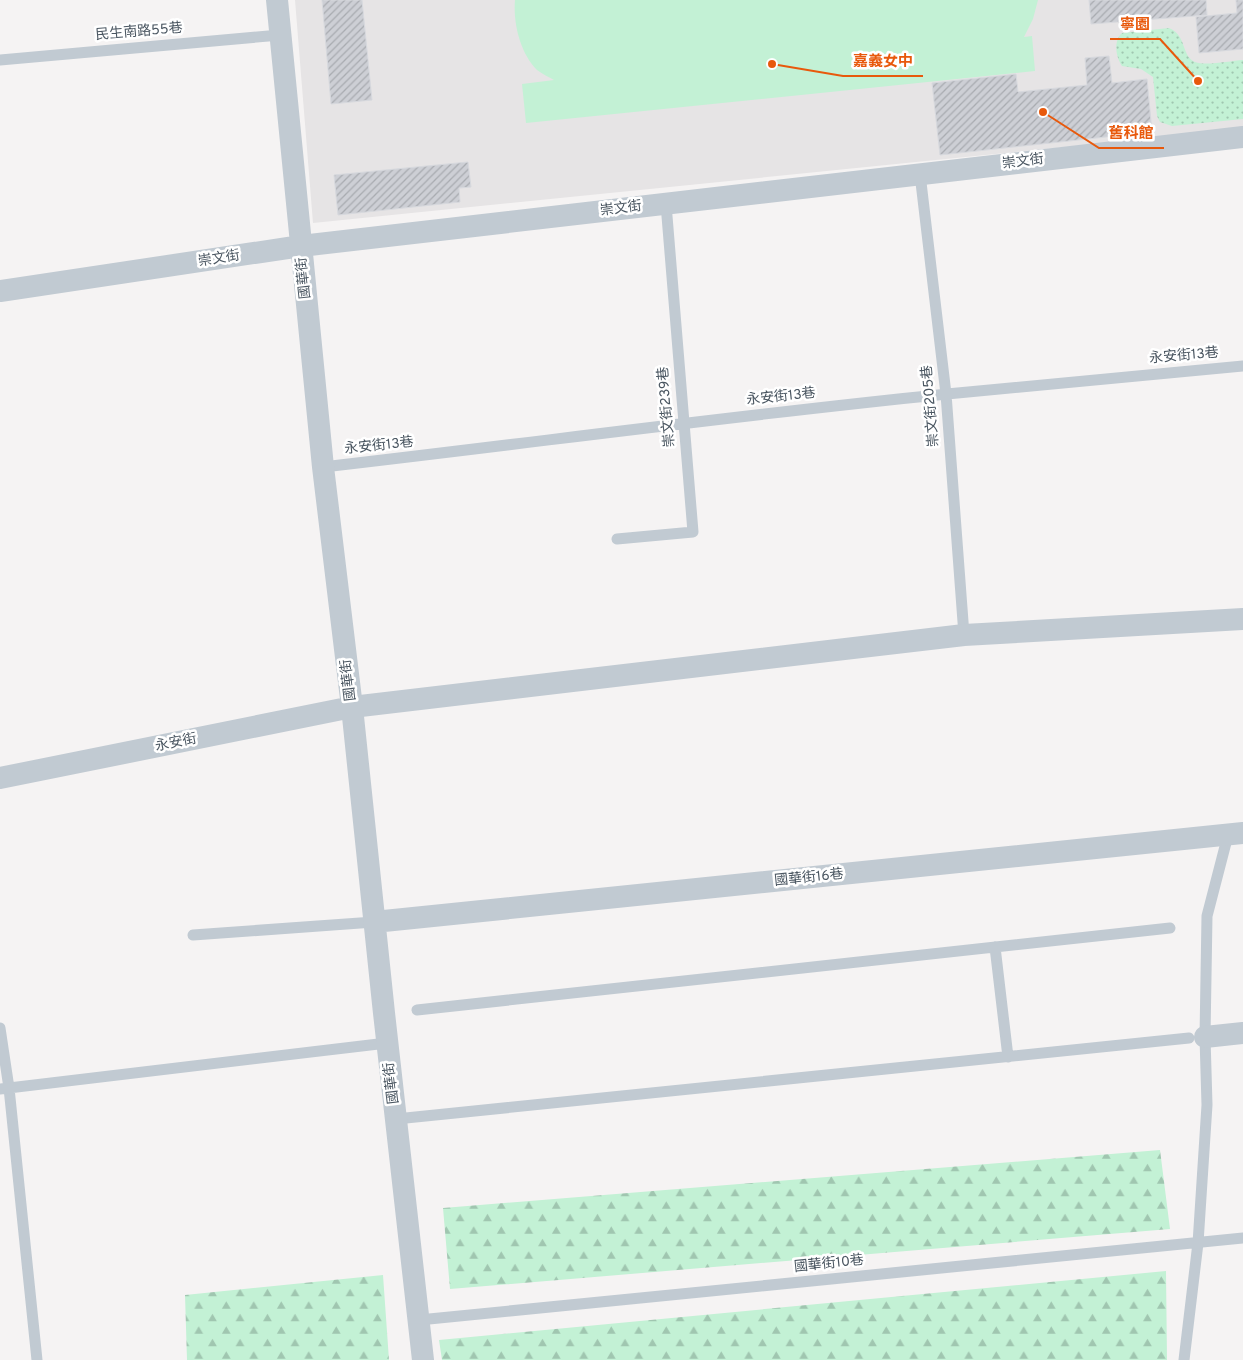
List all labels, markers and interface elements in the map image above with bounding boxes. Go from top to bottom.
callout: 寧園 [1110,9,1160,39]
text: 寧園 [1120,16,1150,35]
street label: 民生南路55巷 [95,20,183,44]
callout: 嘉義女中 [843,46,923,76]
text: 嘉義女中 [853,53,913,72]
callout: 舊科館 [1099,118,1164,148]
text: 舊科館 [1108,125,1154,144]
street label: 崇文街 [1001,151,1045,173]
street label: 崇文街 [599,198,643,220]
street label: 崇文街 [197,247,241,271]
street label: 國華街 [293,256,315,300]
street label: 永安街13巷 [1149,344,1219,368]
street label: 崇文街205巷 [919,364,943,448]
street label: 崇文街239巷 [655,366,679,448]
street label: 永安街13巷 [745,385,817,409]
street label: 永安街13巷 [343,434,415,458]
street label: 國華街 [338,658,360,702]
street label: 永安街 [154,731,198,755]
street label: 國華街16巷 [774,866,844,890]
street label: 國華街 [381,1061,403,1105]
street label: 國華街10巷 [793,1252,865,1276]

